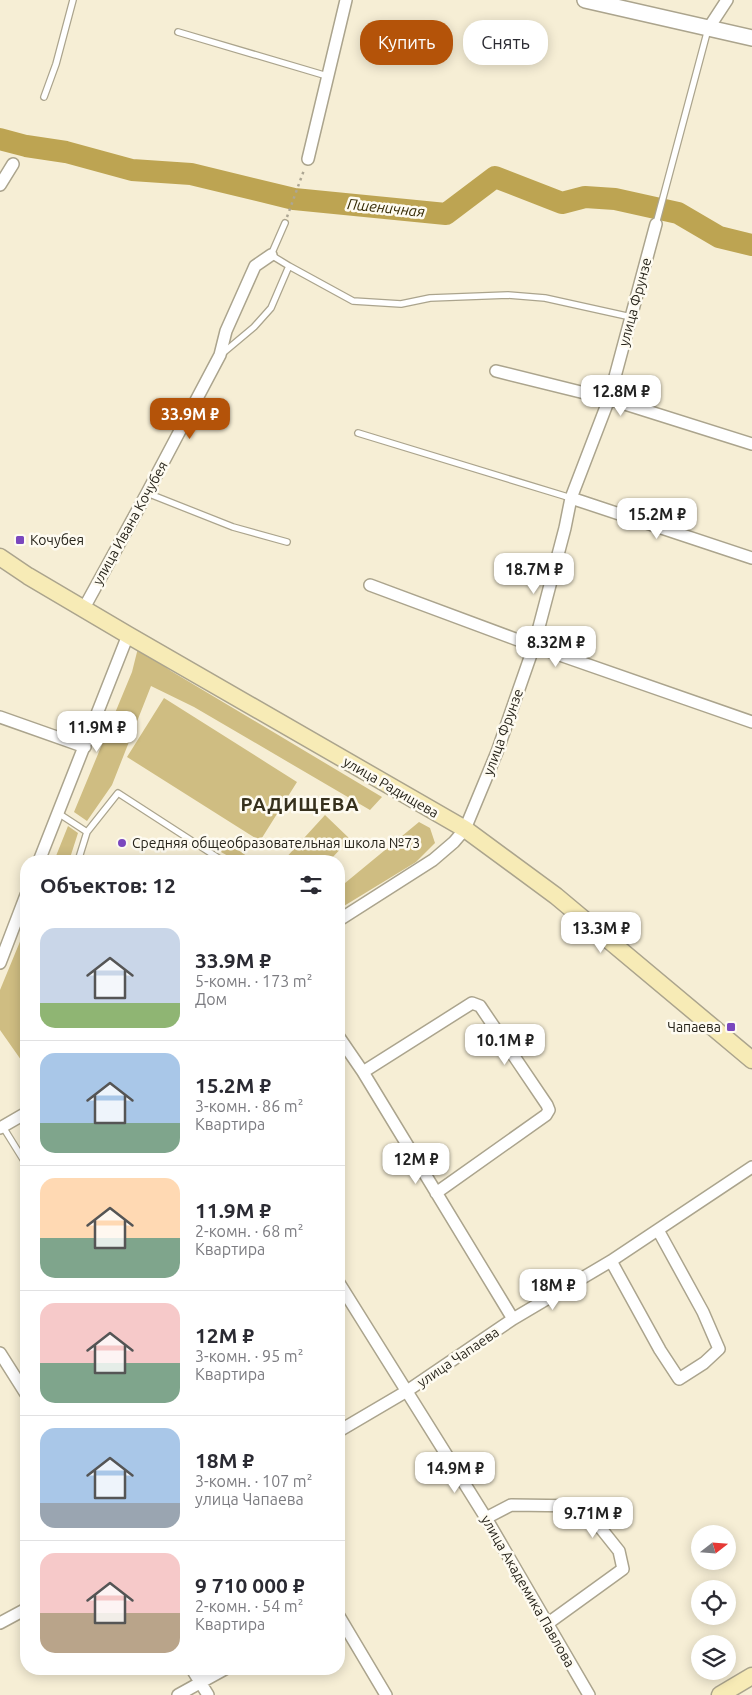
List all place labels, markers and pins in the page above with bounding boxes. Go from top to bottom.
pin: 12.8M ₽ [575,374,667,417]
pin: 33.9M ₽ [144,398,236,440]
pin: 15.2M ₽ [611,498,703,540]
place label: Кочубея [30,532,84,548]
marker: Кочубея [14,534,26,546]
pin: 18.7M ₽ [488,552,580,595]
pin: 8.32M ₽ [510,626,602,668]
pin: 11.9M ₽ [51,710,143,753]
place label: Средняя общеобразовательная школа №73 [132,835,420,851]
marker: Средняя общеобразовательная школа №73 [116,837,128,849]
pin: 13.3M ₽ [555,912,647,954]
place label: Чапаева [667,1019,721,1035]
marker: Чапаева [725,1021,737,1033]
pin: 10.1M ₽ [459,1024,551,1066]
pin: 12M ₽ [381,1142,451,1185]
pin: 18M ₽ [518,1268,588,1311]
pin: 14.9M ₽ [409,1452,501,1494]
pin: 9.71M ₽ [547,1496,639,1539]

